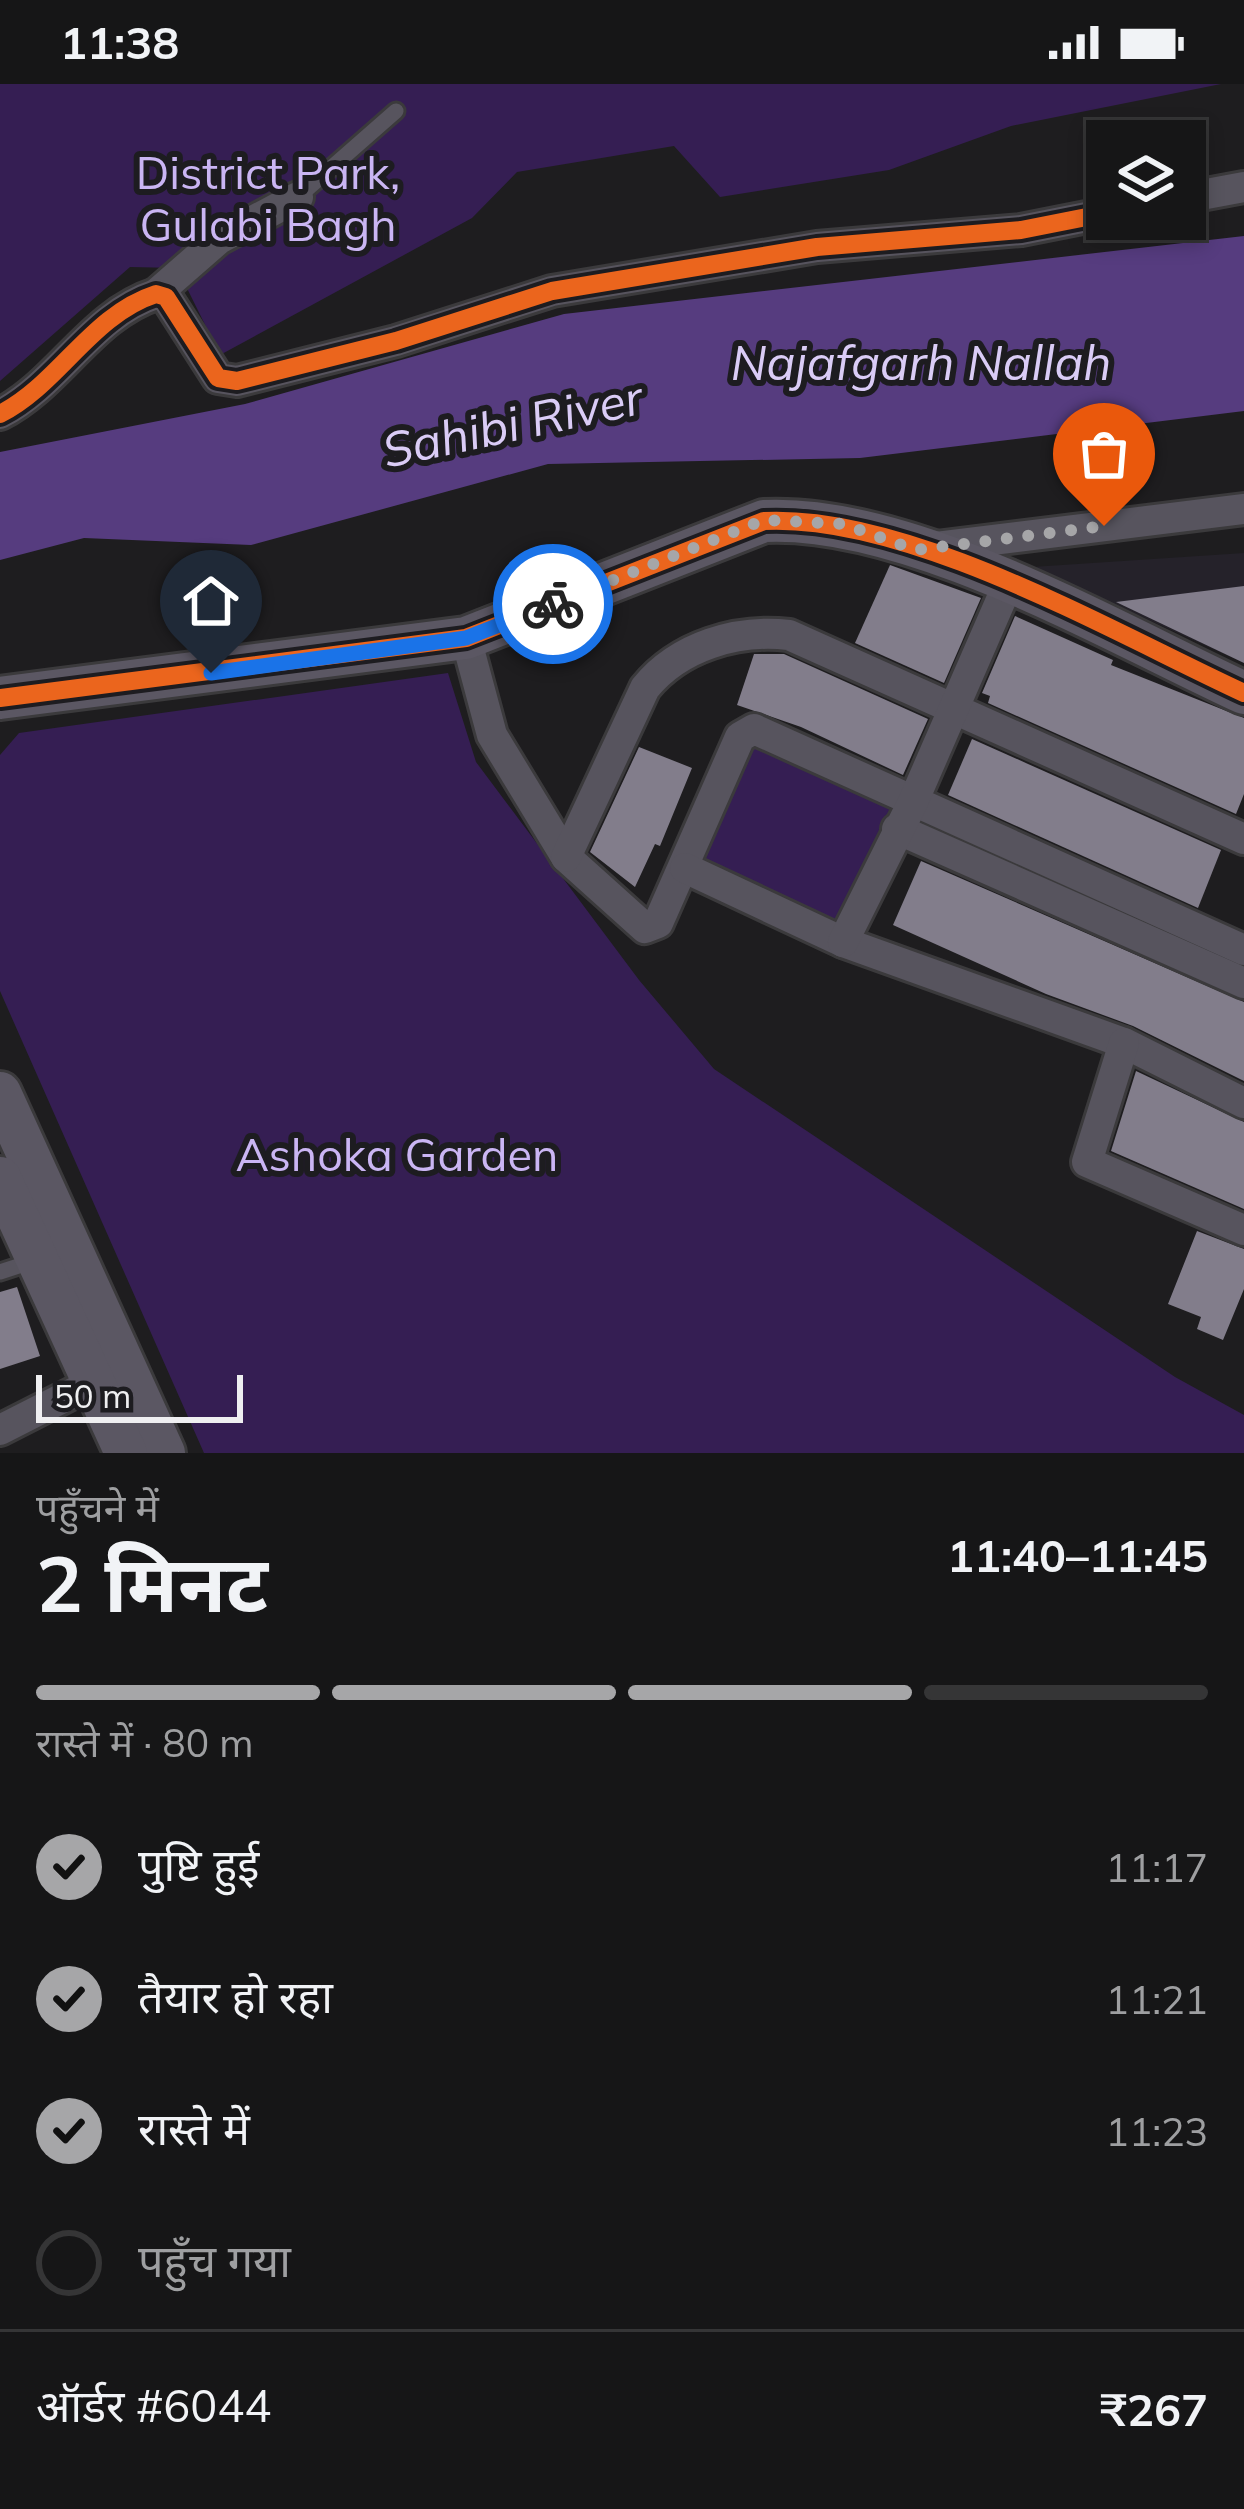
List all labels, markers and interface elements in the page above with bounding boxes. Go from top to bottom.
text: 11:38 [60,14,179,70]
map controls [1086,120,1206,240]
button: layers [1086,120,1206,240]
park label: District Park, Gulabi Bagh [136,144,400,252]
water label: Najafgarh Nallah [731,332,1111,392]
water label: Sahibi River [376,366,650,480]
pin [1053,403,1155,526]
icon: bag [1071,421,1137,487]
courier [493,544,613,664]
pin [160,550,262,673]
icon: home [178,568,244,634]
icon: bike [520,571,586,637]
park label: Ashoka Garden [236,1126,558,1182]
scale bar [36,1369,243,1422]
text: 50 m [54,1375,131,1416]
text: पहुँचने में [36,1483,159,1532]
text: 11:40–11:45 [947,1527,1208,1583]
text: 2 मिनट [36,1534,268,1632]
text: रास्ते में · 80 m [36,1718,254,1767]
icon: check [36,1834,102,1900]
text: पुष्टि हुई [138,1836,259,1892]
text: 11:17 [1106,1843,1208,1892]
icon: check [36,1966,102,2032]
text: तैयार हो रहा [138,1968,333,2024]
text: 11:21 [1106,1975,1208,2024]
icon: check [36,2098,102,2164]
text: रास्ते में [138,2100,250,2156]
text: 11:23 [1106,2107,1208,2156]
text: पहुँच गया [138,2232,291,2288]
text: ऑर्डर #6044 [36,2377,271,2433]
text: ₹267 [1100,2381,1208,2437]

